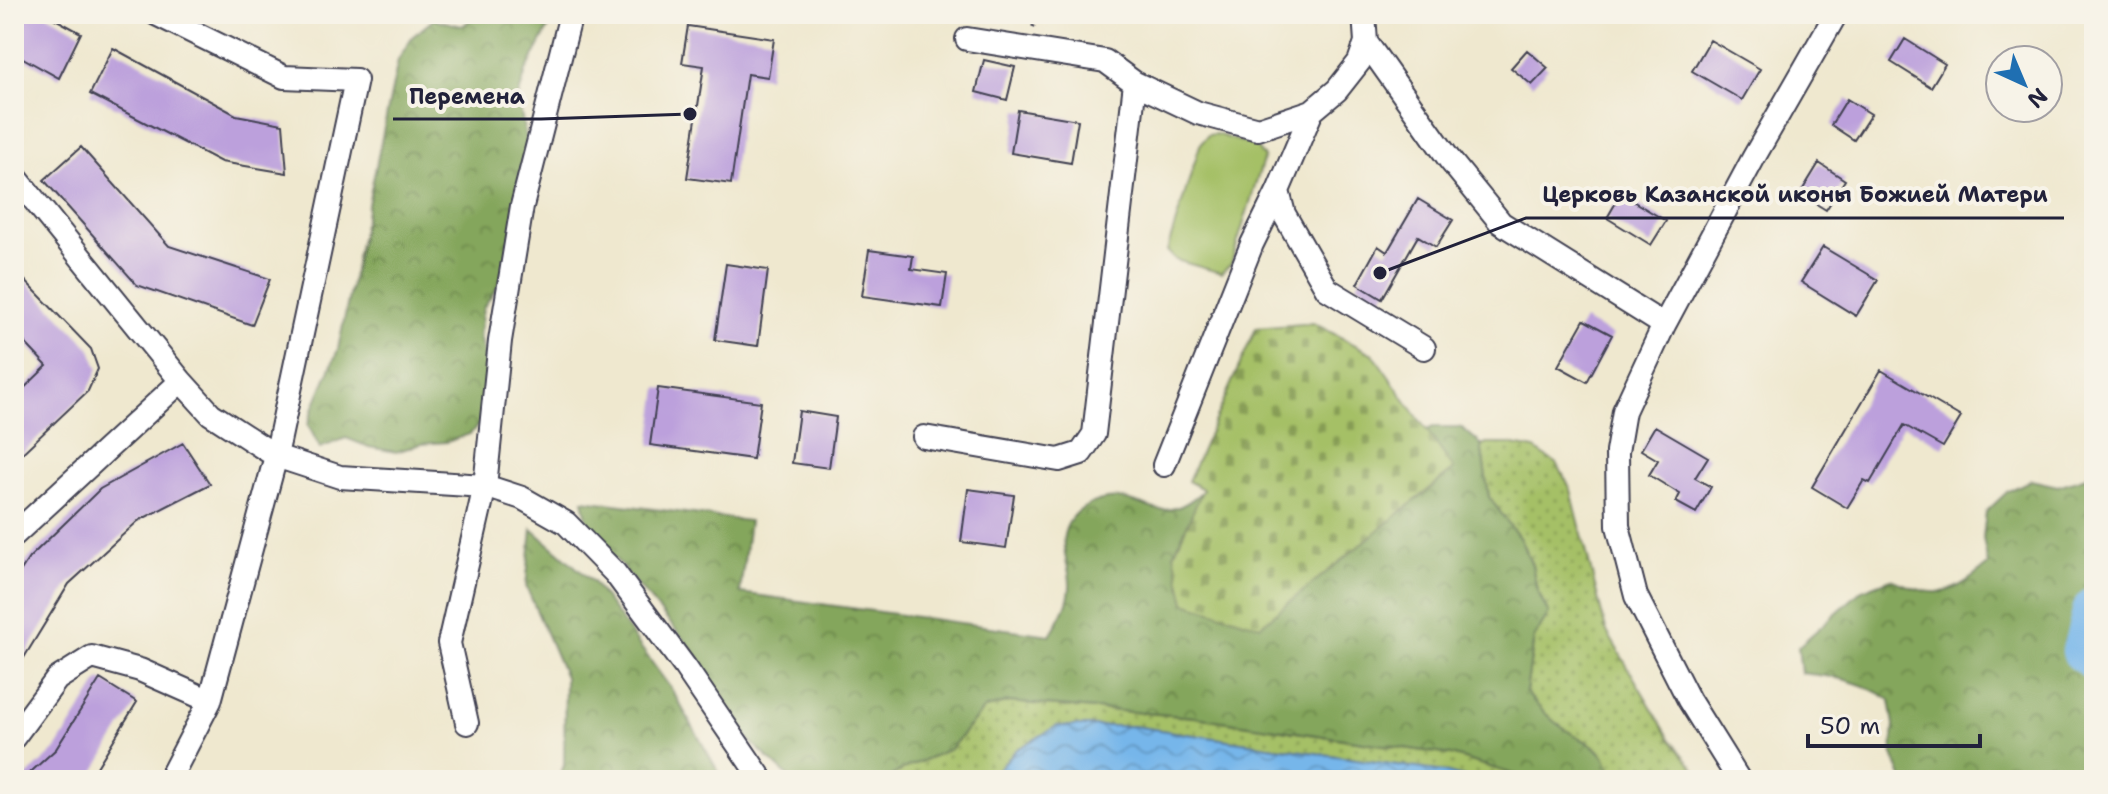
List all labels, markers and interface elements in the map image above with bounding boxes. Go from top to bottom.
north arrow [1984,44,2064,124]
callout: Перемена [393,73,541,119]
text: Перемена [409,82,525,111]
text: N [2021,82,2054,115]
callout: Церковь Казанской иконы Божией Матери [1526,172,2064,218]
text: Церковь Казанской иконы Божией Матери [1542,180,2048,209]
scale bar [1808,698,1980,748]
text: 50 m [1820,710,1880,742]

